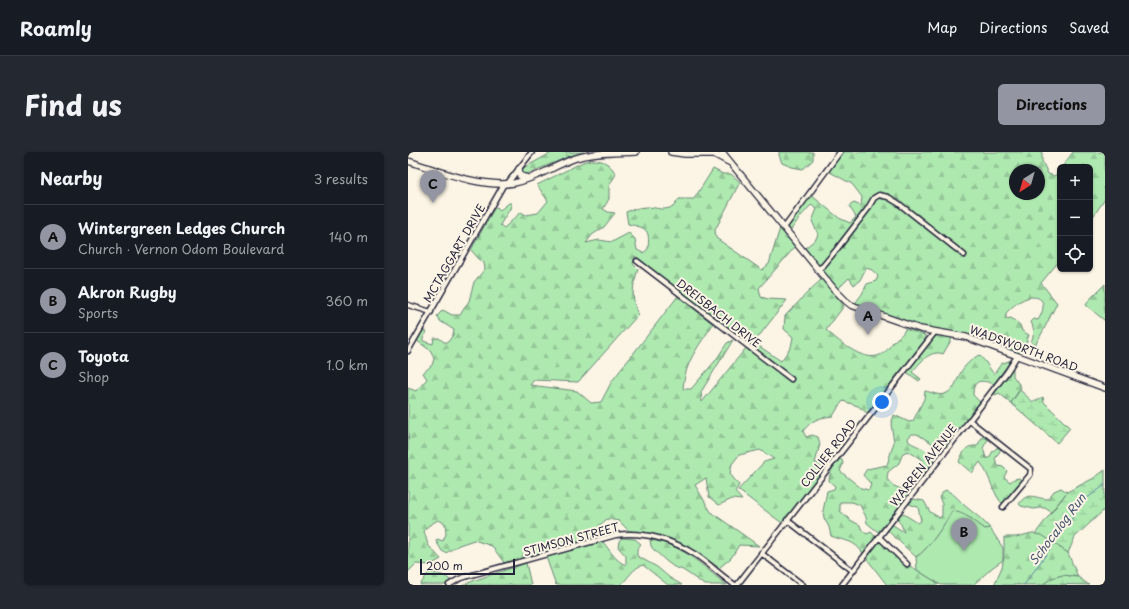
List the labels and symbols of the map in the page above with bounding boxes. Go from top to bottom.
north arrow [1009,164,1045,200]
pin: C [420,170,446,203]
street label: MCTAGGART DRIVE [419,201,489,305]
street label: DREISBACH DRIVE [673,275,765,352]
pin: A [855,302,881,335]
street label: WADSWORTH ROAD [967,320,1081,376]
your location [872,392,892,412]
street label: COLLIER ROAD [796,415,860,491]
street label: WARREN AVENUE [885,420,961,510]
water label: Schocalog Run [1024,489,1090,568]
street label: STIMSON STREET [521,518,621,560]
pin: B [951,518,977,551]
scale bar [420,557,515,576]

